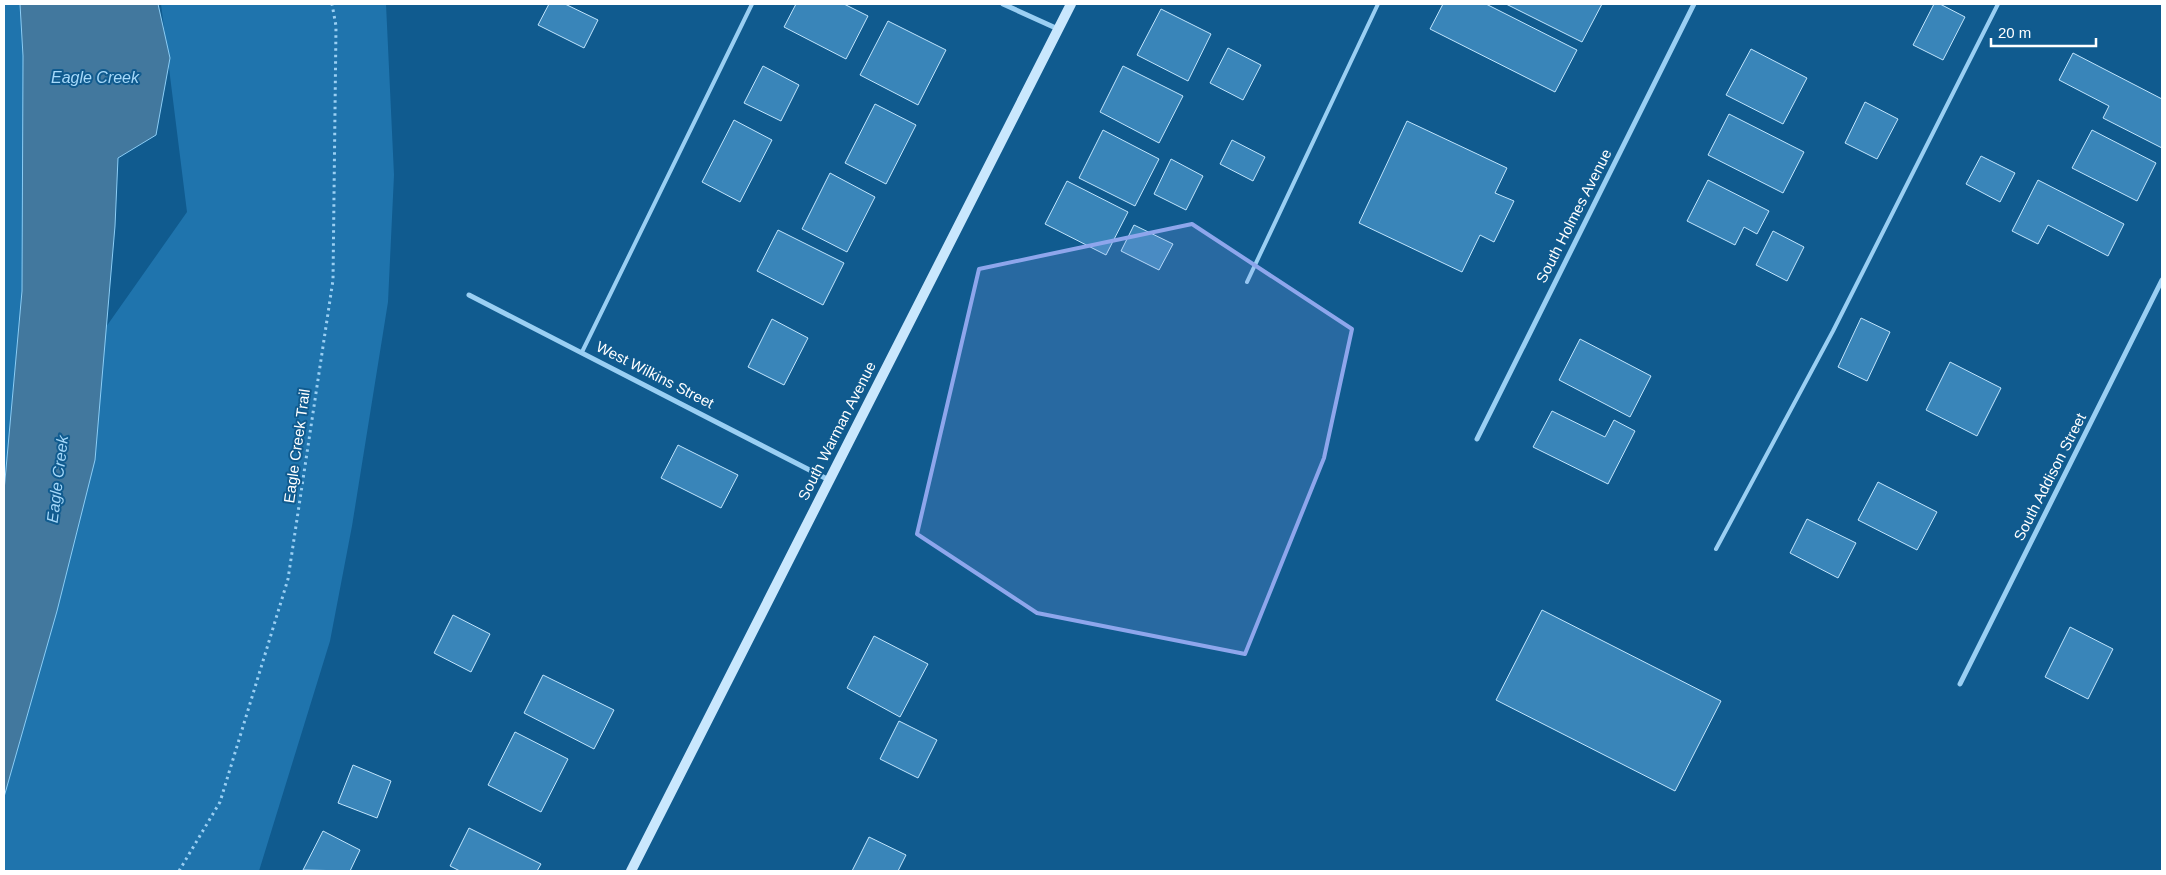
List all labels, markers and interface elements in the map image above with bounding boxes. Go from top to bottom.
scale bar [1991,15,2096,47]
text: 20 m [1998,24,2031,41]
water label: Eagle Creek [51,69,140,86]
street label: South Holmes Avenue [1532,146,1615,286]
street label: West Wilkins Street [594,338,718,412]
street label: South Warman Avenue [794,359,879,503]
street label: Eagle Creek Trail [280,388,313,504]
street label: South Addison Street [2010,409,2089,543]
water label: Eagle Creek [44,433,71,524]

